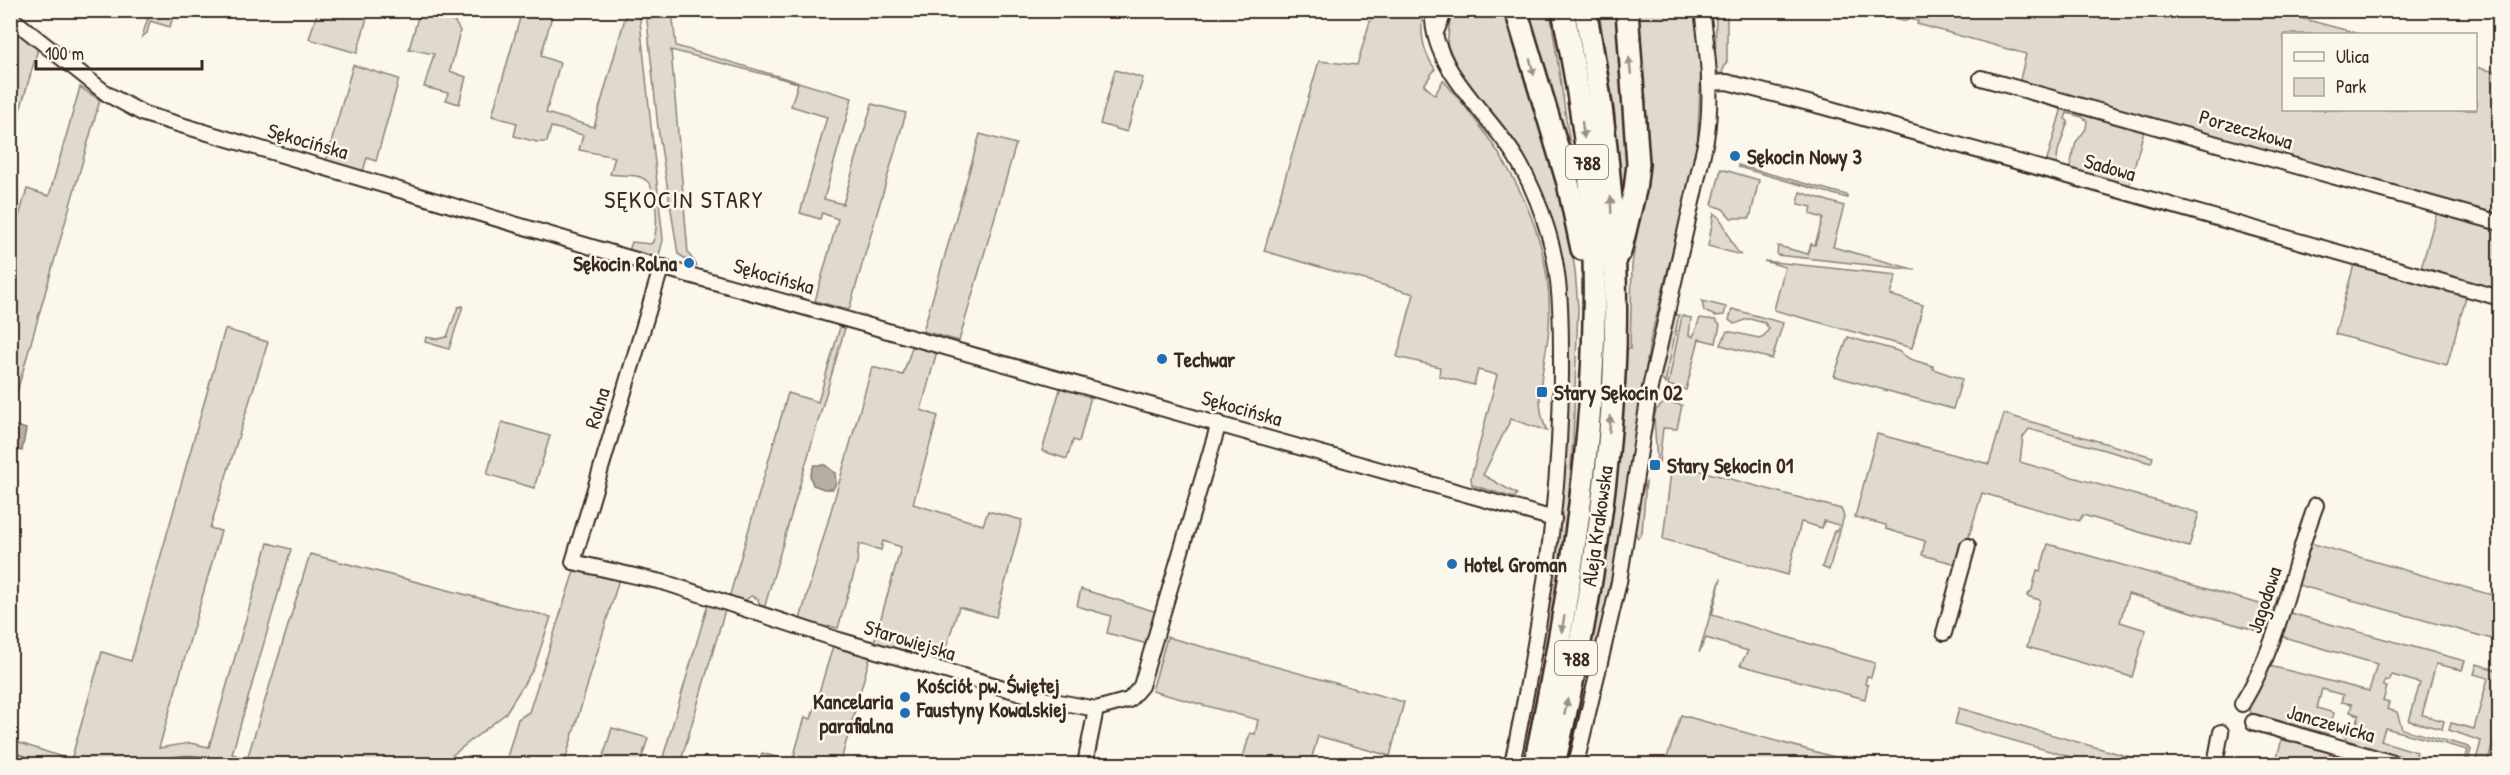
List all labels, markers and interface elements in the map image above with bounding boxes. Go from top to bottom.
scale bar [36,33,202,71]
legend [2282,33,2477,111]
text: 100 m [45,41,84,66]
text: Ulica [2336,44,2369,69]
one-way arrow [1625,57,1635,76]
one-way arrow [1528,58,1537,76]
text: Park [2336,74,2367,99]
street label: Porzeczkowa [2196,102,2296,156]
street label: Sękocińska [264,116,352,166]
one-way arrow [1578,121,1587,140]
place label: Sękocin Nowy 3 [1747,142,1862,172]
road number: 788 [1566,145,1608,179]
street label: Sadowa [2081,146,2139,188]
marker: Sękocin Nowy 3 [1728,149,1742,163]
district label: SĘKOCIN STARY [604,183,764,215]
one-way arrow [1606,196,1615,215]
place label: Sękocin Rolna [573,249,678,278]
street label: Sękocińska [730,251,818,301]
marker: Sękocin Rolna [682,256,696,270]
place label: Techwar [1173,345,1236,374]
marker: Techwar [1155,352,1169,366]
place label: Stary Sękocin 02 [1554,378,1683,408]
street label: Sękocińska [1198,383,1286,433]
street label: Rolna [577,384,617,432]
marker: Stary Sękocin 02 [1535,385,1549,399]
one-way arrow [1605,414,1615,433]
place label: Stary Sękocin 01 [1667,451,1794,481]
marker: Stary Sękocin 01 [1648,458,1662,472]
street label: Aleja Krakowska [1574,464,1620,588]
place label: Hotel Groman [1464,550,1567,579]
marker: Hotel Groman [1445,557,1459,571]
street label: Jagodowa [2240,563,2288,637]
street label: Starowiejska [861,612,959,668]
one-way arrow [1558,614,1567,633]
road number: 788 [1555,641,1597,675]
place label: Kościół pw. Świętej Faustyny Kowalskiej [916,671,1067,725]
place label: Kancelaria parafialna [813,687,894,741]
marker: Kościół pw. Świętej Faustyny Kowalskiej [898,690,912,704]
street label: Janczewicka [2283,697,2379,749]
one-way arrow [1562,698,1571,717]
marker: Kancelaria parafialna [898,706,912,720]

